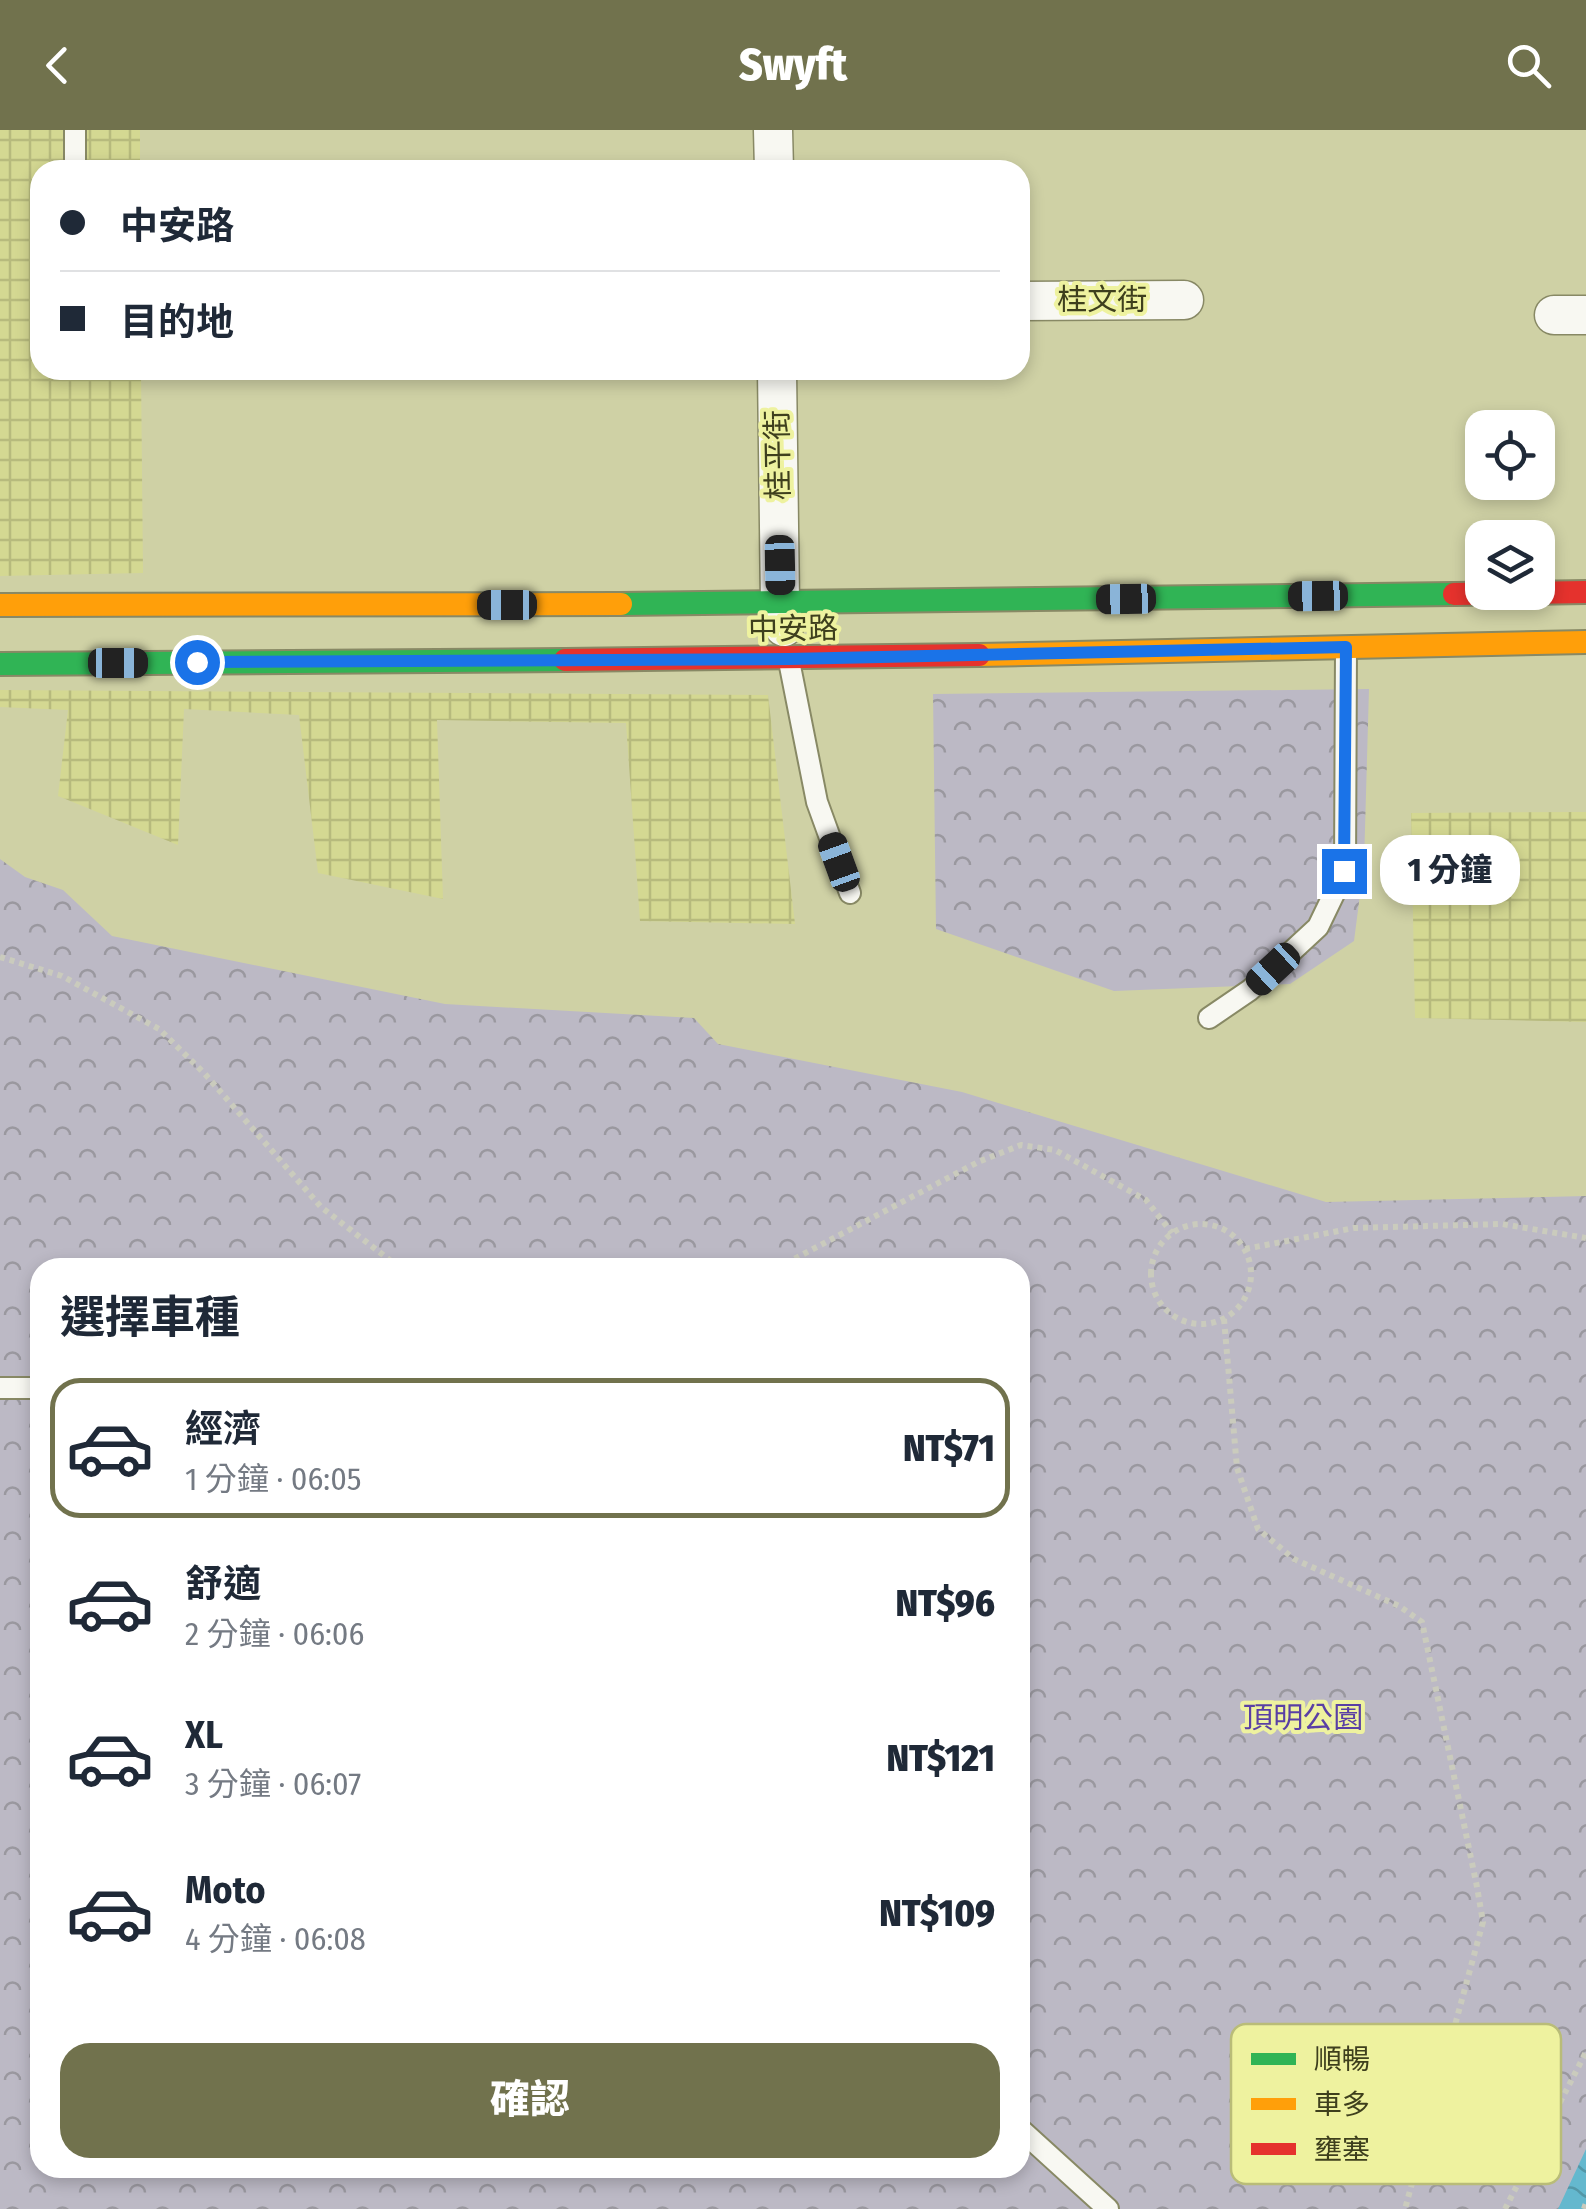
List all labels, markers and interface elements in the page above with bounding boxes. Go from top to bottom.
icon: back [30,38,85,93]
text: Swyft [739,38,847,92]
icon: search [1501,38,1556,93]
text: 中安路 [120,203,234,249]
street label: 桂文街 [1057,282,1147,318]
text: 目的地 [120,299,234,345]
street label: 桂平街 [759,410,797,500]
map controls [1465,410,1555,610]
button: locate [1465,410,1555,500]
button: layers [1465,520,1555,610]
car [764,535,796,595]
car [1288,580,1348,612]
car [1096,583,1156,615]
car [477,590,537,620]
street label: 中安路 [748,610,838,648]
route start [175,640,220,685]
car [88,648,148,678]
car [815,829,863,895]
callout: 1 分鐘 [1379,836,1519,906]
route end [1322,849,1367,894]
text: 1 分鐘 [1408,851,1492,889]
car [1241,938,1305,1000]
text: 選擇車種 [60,1291,240,1345]
icon: car [65,1403,155,1493]
text: 經濟 [185,1406,261,1452]
text: NT$71 [903,1425,995,1471]
text: 1 分鐘 · 06:05 [185,1460,362,1498]
icon: car [65,1558,155,1648]
text: 舒適 [185,1561,261,1607]
text: NT$96 [895,1580,995,1626]
text: 2 分鐘 · 06:06 [185,1615,364,1653]
park label: 頂明公園 [1243,1700,1363,1736]
text: XL [185,1712,223,1758]
icon: car [65,1713,155,1803]
text: NT$121 [886,1735,995,1781]
text: 3 分鐘 · 06:07 [185,1765,361,1803]
text: Moto [185,1867,266,1913]
icon: car [65,1868,155,1958]
text: NT$109 [879,1890,995,1936]
text: 4 分鐘 · 06:08 [185,1920,366,1958]
legend [1231,2024,1561,2184]
button: 確認 [60,2043,1000,2158]
text: 順暢 [1314,2043,1370,2076]
text: 車多 [1314,2088,1370,2121]
text: 壅塞 [1314,2133,1370,2166]

